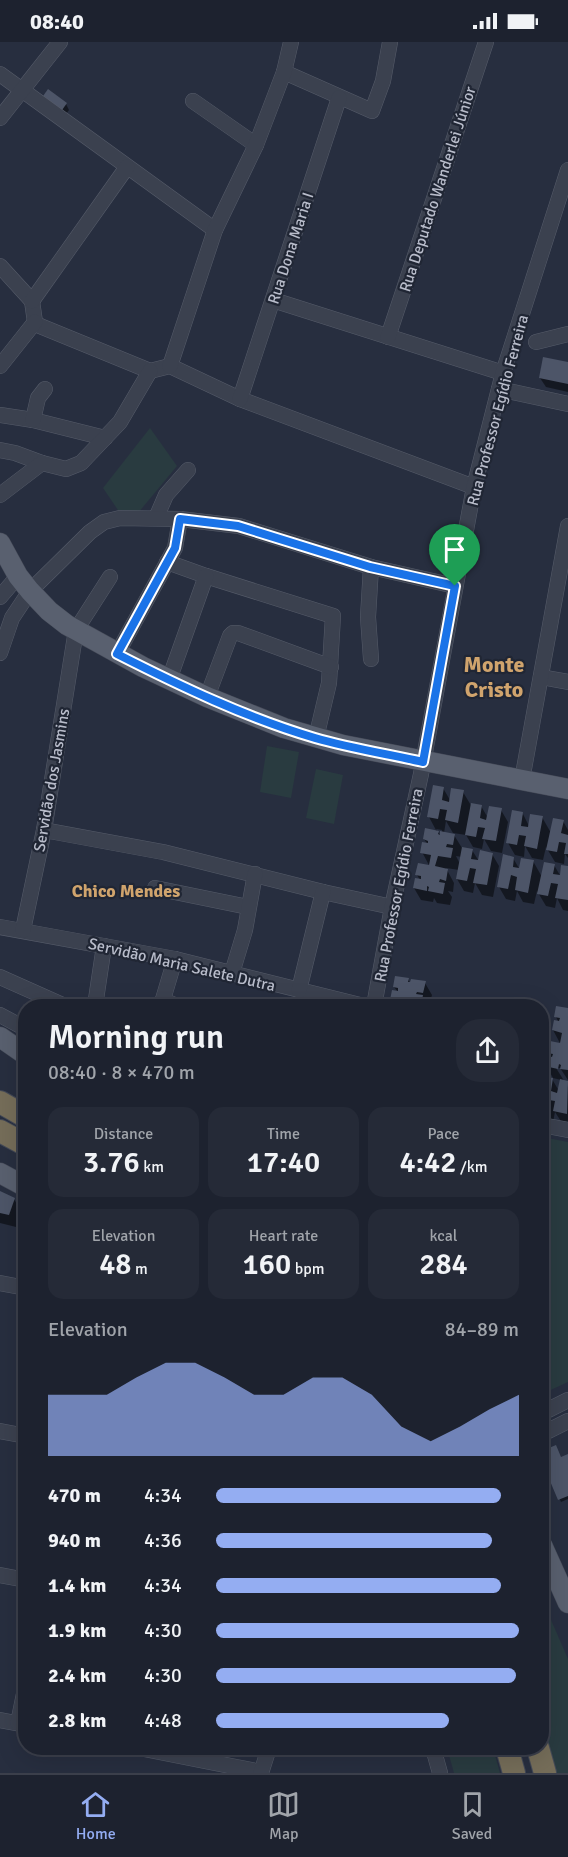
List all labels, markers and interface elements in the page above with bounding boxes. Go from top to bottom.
text: 08:40 [30,8,84,35]
street label: Rua Deputado Wanderlei Júnior [395,84,481,295]
street label: Rua Dona Maria I [263,190,318,307]
street label: Rua Professor Egídio Ferreira [463,313,533,508]
pin [429,524,480,586]
icon: arrive [438,533,471,566]
district label: Monte Cristo [464,651,524,703]
street label: Servidão dos Jasmins [30,707,74,853]
street label: Rua Professor Egídio Ferreira [370,787,428,984]
district label: Chico Mendes [72,880,180,902]
street label: Servidão Maria Salete Dutra [86,934,277,996]
text: Morning run [48,1017,224,1058]
button: share [456,1019,519,1082]
text: 08:40 · 8 × 470 m [48,1060,195,1085]
text: Distance [94,1124,153,1144]
text: Time [267,1124,300,1144]
text: Pace [427,1124,460,1144]
text: 3.76 [83,1144,140,1181]
text: 17:40 [247,1144,320,1181]
text: 4:42 [399,1144,457,1181]
text: km [140,1157,164,1177]
text: /km [457,1157,488,1177]
text: Elevation [92,1226,155,1246]
text: Heart rate [249,1226,318,1246]
text: kcal [429,1226,458,1246]
text: 48 [99,1246,132,1283]
text: 160 [243,1246,291,1283]
text: 284 [419,1246,468,1283]
text: m [132,1259,148,1279]
text: bpm [291,1259,324,1279]
text: Elevation [48,1317,128,1342]
text: 84–89 m [445,1317,519,1342]
text: 470 m [48,1483,101,1508]
text: 4:34 [144,1483,182,1508]
text: 940 m [48,1528,101,1553]
text: 4:36 [144,1528,182,1553]
text: 1.4 km [48,1573,106,1598]
text: 4:34 [144,1573,182,1598]
text: 1.9 km [48,1618,106,1643]
text: 4:30 [144,1618,182,1643]
text: 2.4 km [48,1663,106,1688]
text: 4:30 [144,1663,182,1688]
text: 2.8 km [48,1708,106,1733]
text: 4:48 [144,1708,182,1733]
tab: Home [76,1788,116,1844]
tab: Map [267,1788,300,1844]
tab: Saved [452,1788,492,1844]

